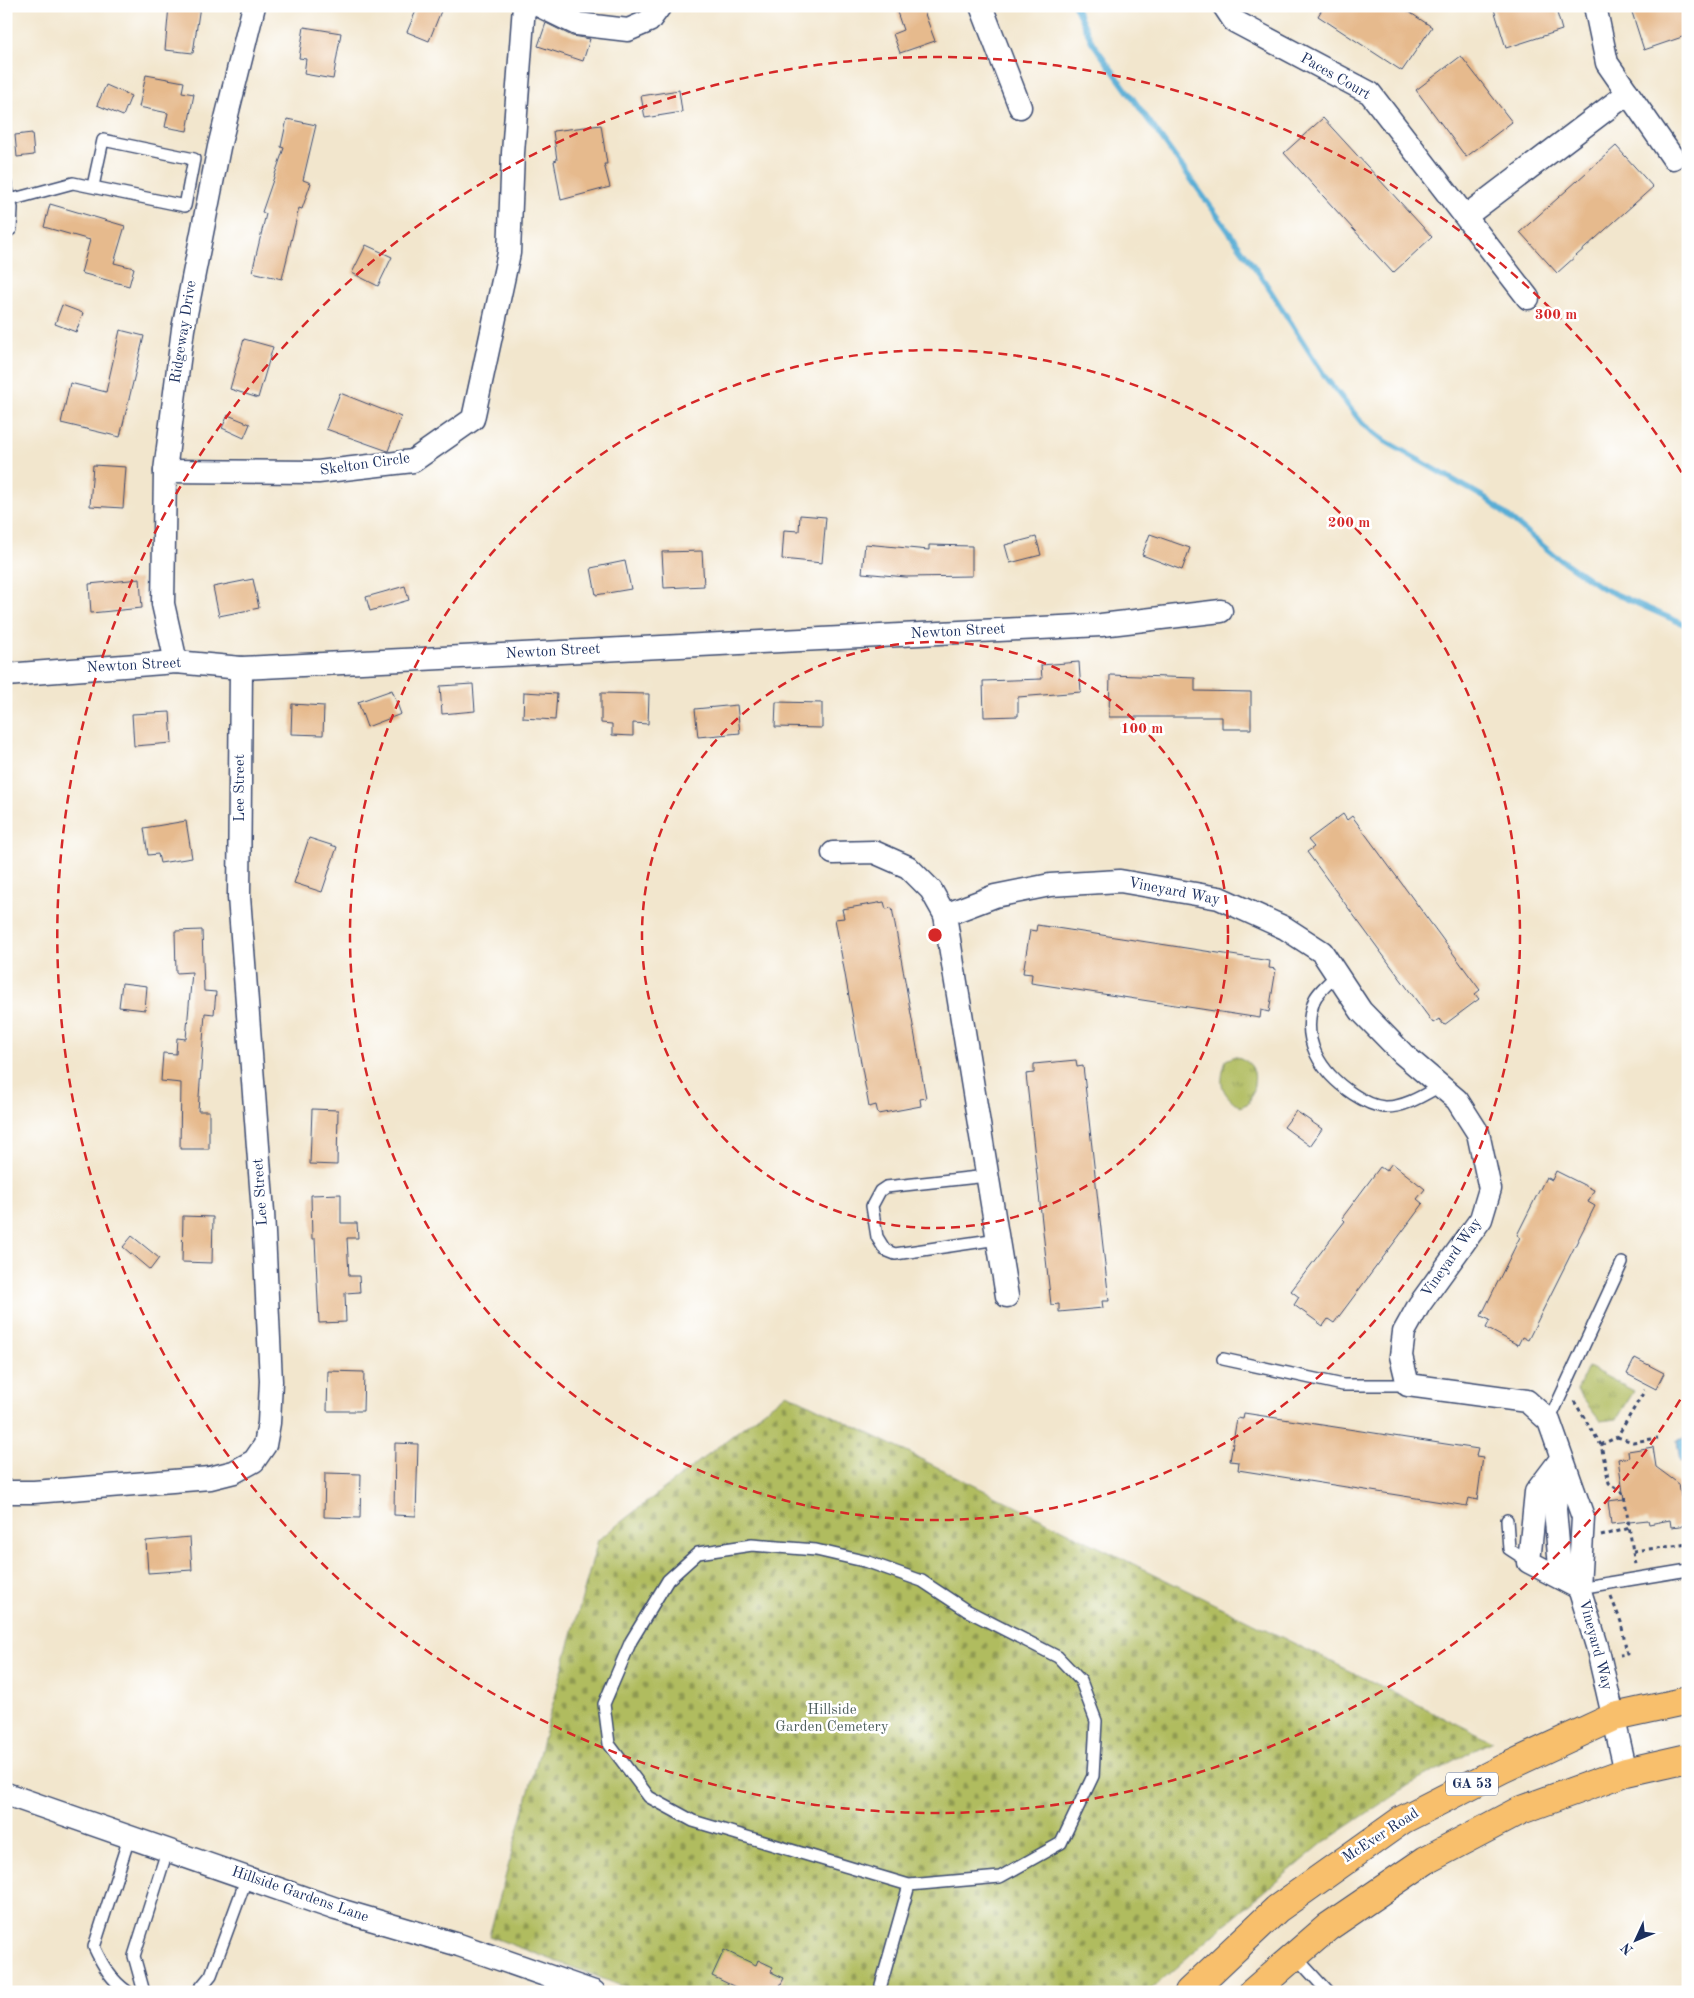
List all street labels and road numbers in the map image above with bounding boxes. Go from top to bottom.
street label: Paces Court [1297,51,1373,103]
street label: Ridgeway Drive [168,279,200,385]
street label: Skelton Circle [319,451,411,479]
street label: Newton Street [910,622,1006,642]
street label: Newton Street [505,642,601,662]
street label: Newton Street [86,656,182,676]
street label: Lee Street [233,754,248,822]
street label: Vineyard Way [1127,876,1221,908]
street label: Lee Street [251,1158,271,1226]
street label: Vineyard Way [1419,1216,1485,1300]
street label: Vineyard Way [1576,1598,1614,1692]
road number: GA 53 [1446,1772,1498,1796]
street label: McEver Road [1340,1806,1422,1866]
street label: Hillside Gardens Lane [230,1864,371,1926]

